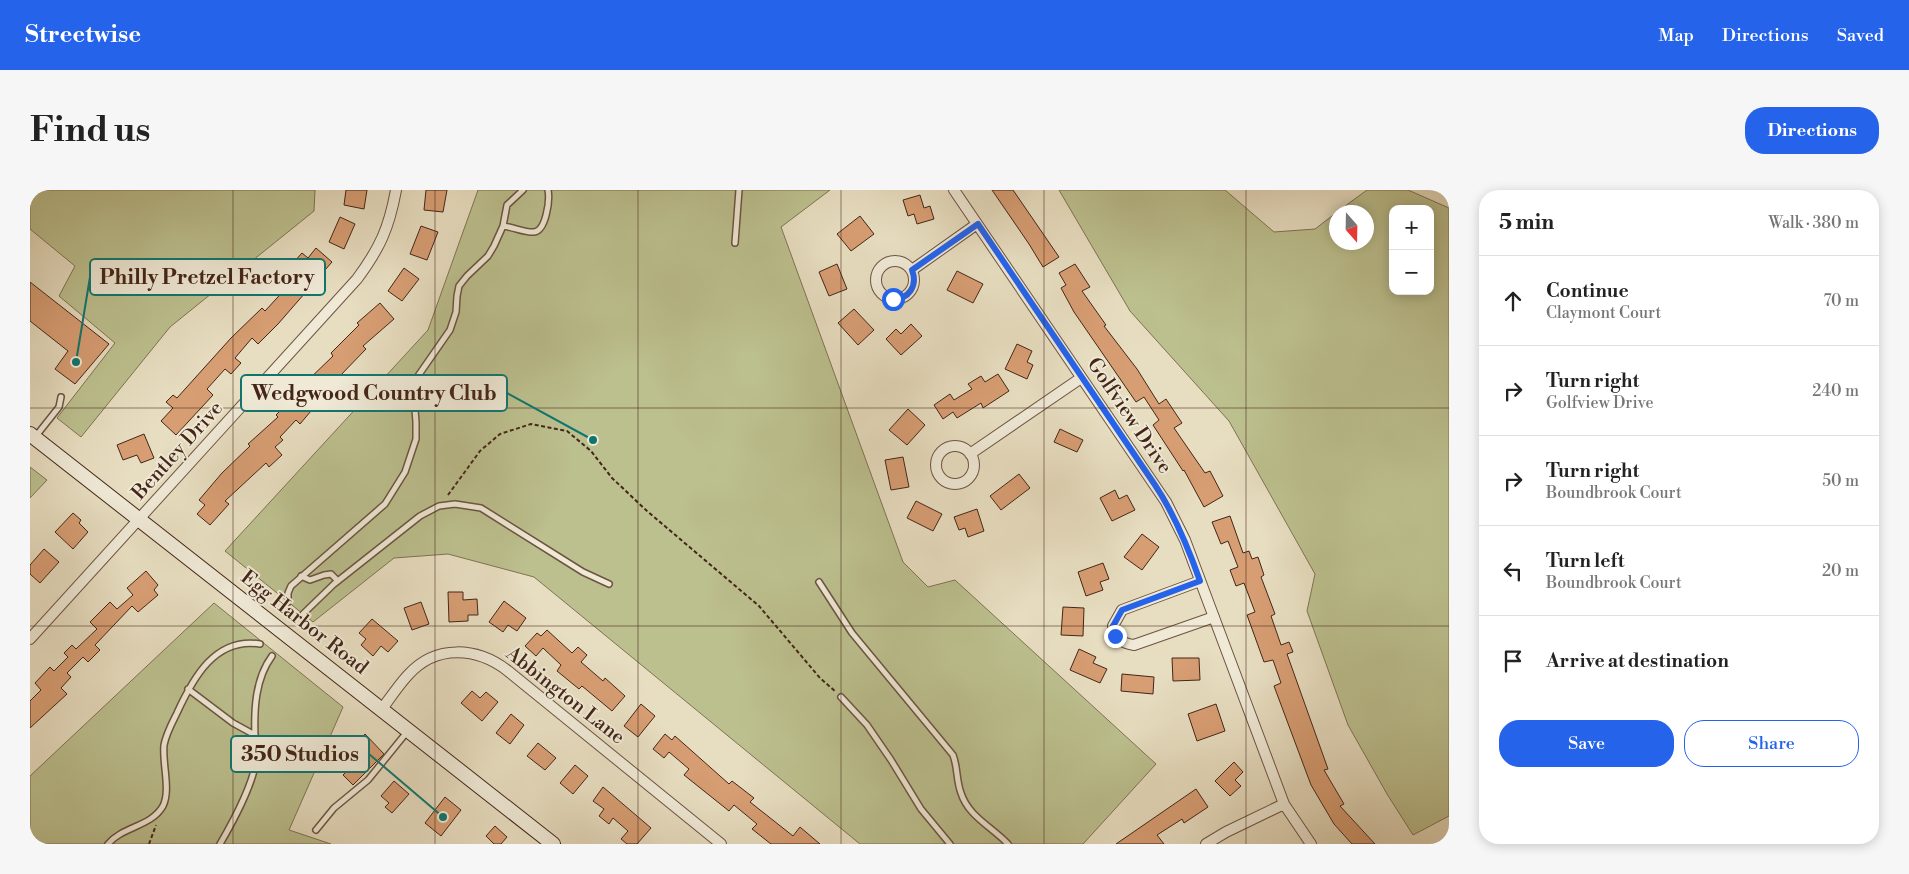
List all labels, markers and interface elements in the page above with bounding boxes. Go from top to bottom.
text: Streetwise [25,20,141,50]
text: Map [1658,24,1694,47]
text: Directions [1722,24,1809,47]
text: Saved [1837,24,1884,47]
button: Directions [1745,107,1879,154]
text: Find us [30,109,150,152]
north arrow [1329,205,1374,250]
map controls [1389,205,1434,295]
button: + [1389,205,1434,250]
text: 5 min [1499,210,1554,236]
text: Walk · 380 m [1769,213,1859,233]
button: − [1389,250,1434,295]
callout: Philly Pretzel Factory [90,259,325,295]
text: Philly Pretzel Factory [100,265,315,291]
text: Continue [1546,279,1629,303]
icon: ahead [1499,287,1527,315]
route start [882,288,905,311]
text: 70 m [1823,291,1859,311]
text: Claymont Court [1546,303,1661,323]
street label: Golfview Drive [1081,353,1177,479]
text: Turn right [1546,369,1639,393]
callout: Wedgwood Country Club [241,375,507,411]
icon: right [1499,377,1527,405]
text: Wedgwood Country Club [250,381,497,407]
text: 240 m [1812,381,1859,401]
text: Golfview Drive [1546,393,1654,413]
street label: Bentley Drive [127,397,229,506]
text: Turn right [1546,459,1639,483]
icon: right [1499,467,1527,495]
text: 50 m [1822,471,1859,491]
text: Boundbrook Court [1546,483,1682,503]
text: Turn left [1546,549,1625,573]
icon: left [1499,557,1527,585]
text: 20 m [1822,561,1859,581]
street label: Egg Harbor Road [235,565,373,681]
text: Boundbrook Court [1546,573,1682,593]
route end [1104,625,1127,648]
street label: Abbington Lane [500,641,630,750]
icon: arrive [1499,647,1527,675]
text: Arrive at destination [1546,649,1729,673]
button: Save [1499,720,1674,767]
button: Share [1684,720,1859,767]
callout: 350 Studios [231,736,369,772]
text: 350 Studios [241,742,359,768]

